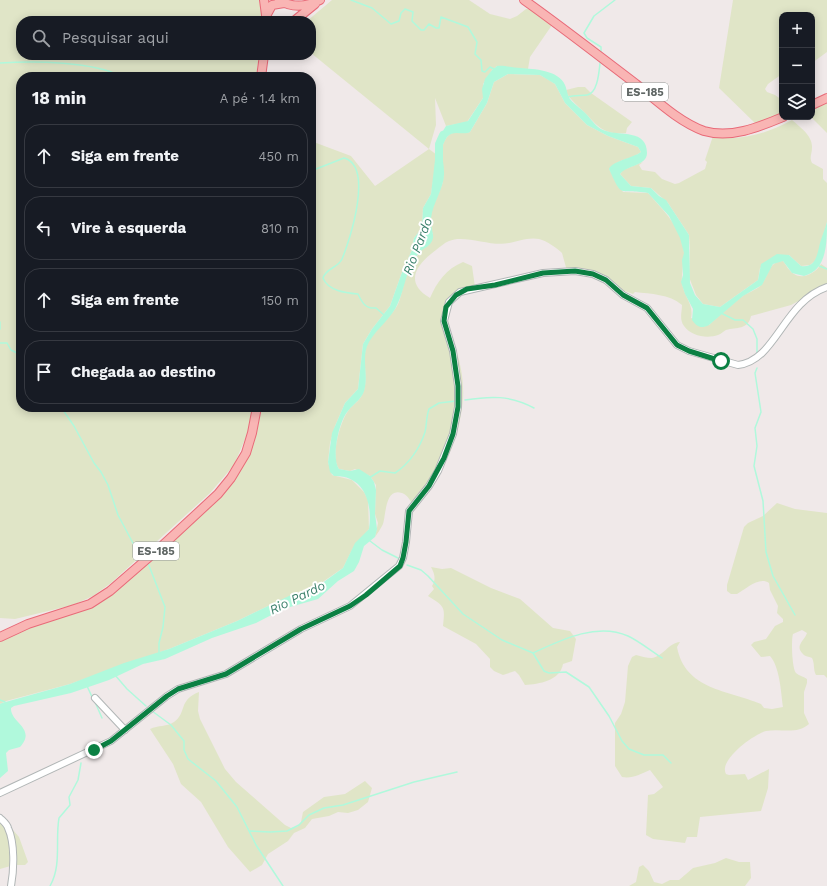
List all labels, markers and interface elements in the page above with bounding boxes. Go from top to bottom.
map controls [779,12,815,120]
button: + [779,12,815,48]
search box [16,16,316,60]
icon: search [30,27,52,49]
text: Pesquisar aqui [62,29,169,47]
button: − [779,48,815,84]
road number: ES-185 [622,83,668,101]
button: layers [779,84,815,120]
text: 18 min [32,88,86,108]
text: A pé · 1.4 km [220,91,300,106]
icon: ahead [33,145,55,167]
text: Siga em frente [71,147,179,165]
text: 450 m [259,149,299,164]
water label: Rio Pardo [400,215,435,277]
icon: left [33,217,55,239]
text: Vire à esquerda [71,219,186,237]
text: 810 m [261,221,299,236]
icon: ahead [33,289,55,311]
text: Siga em frente [71,291,179,309]
text: 150 m [261,293,299,308]
route start [712,352,730,370]
icon: arrive [33,361,55,383]
text: Chegada ao destino [71,363,216,381]
road number: ES-185 [133,542,179,560]
water label: Rio Pardo [267,578,328,617]
route end [85,741,103,759]

